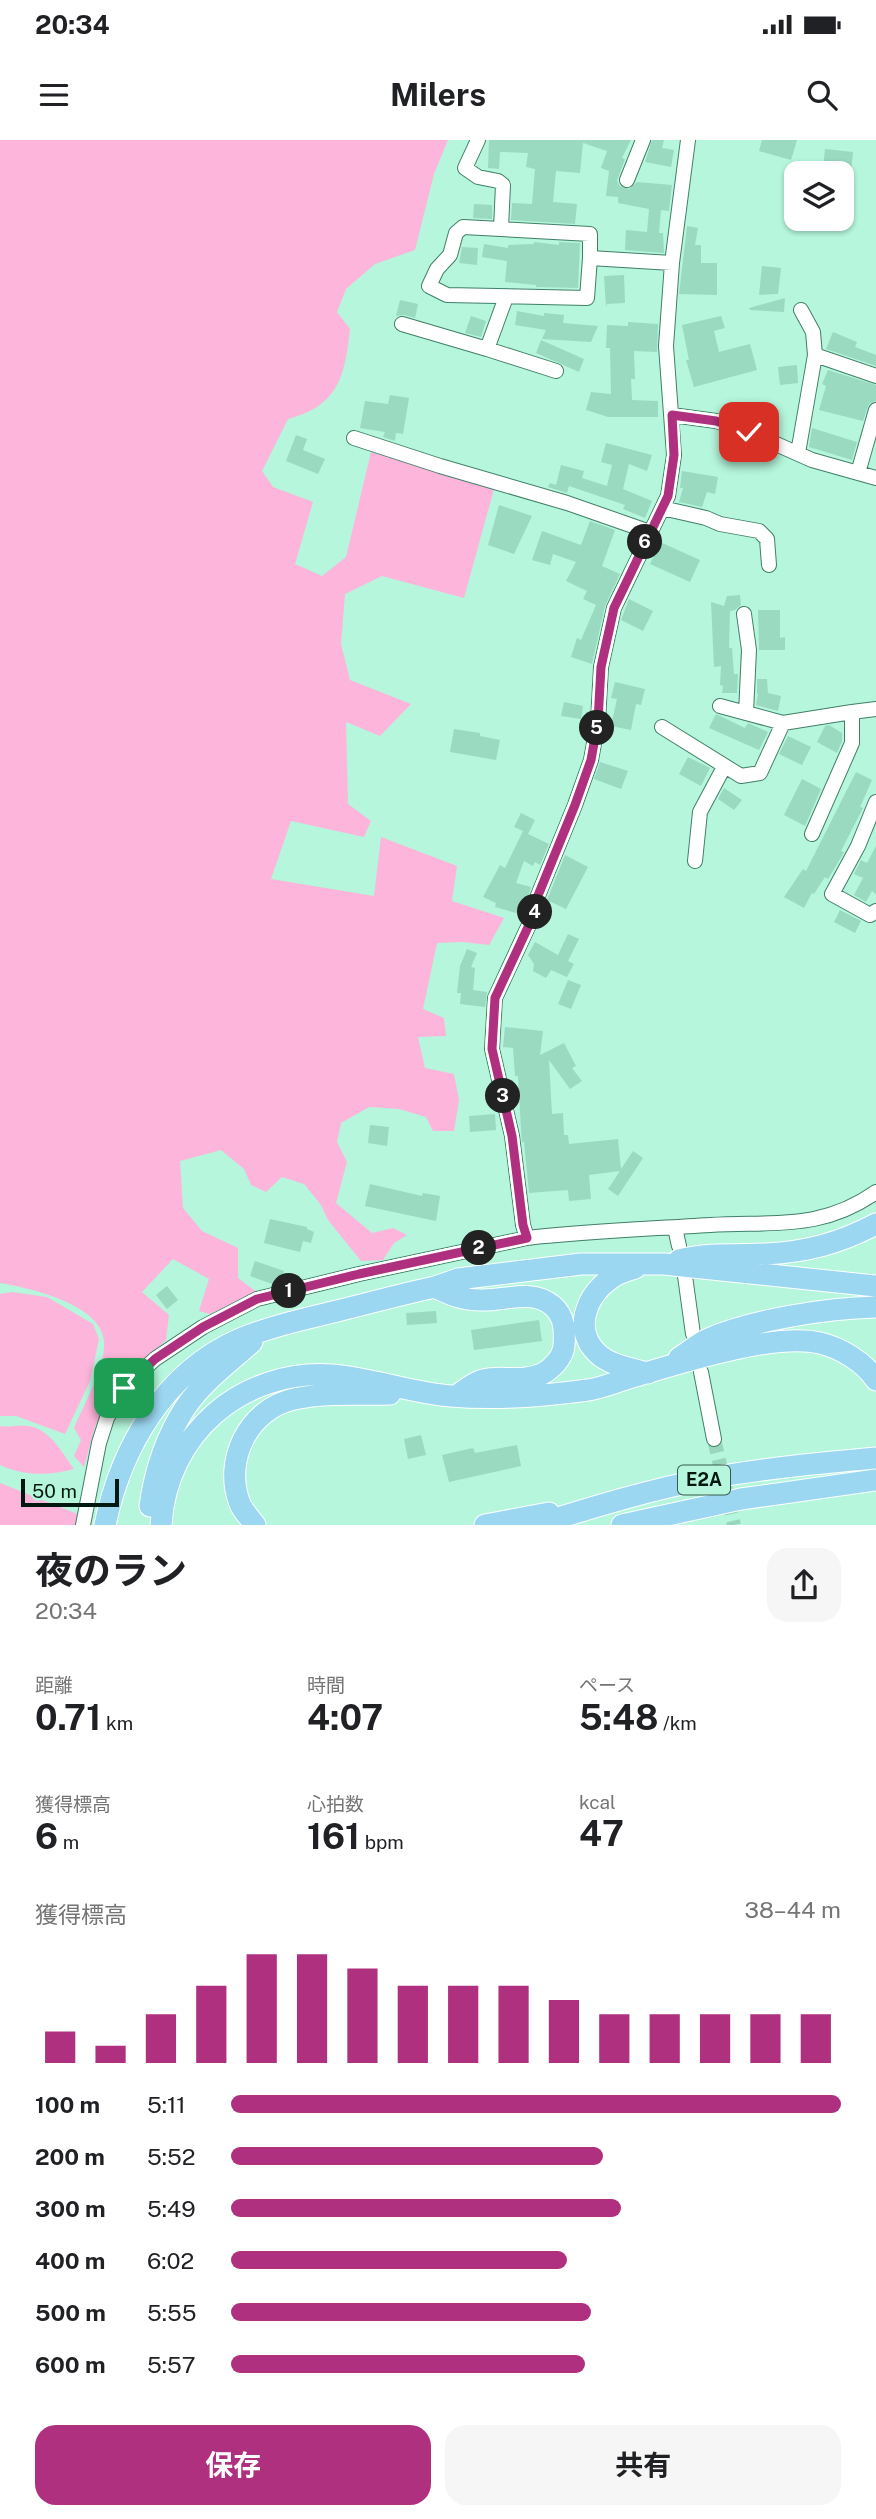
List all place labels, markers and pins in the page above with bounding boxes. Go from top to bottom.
pin [719,402,779,462]
pin: 6 [628,524,662,560]
pin: 5 [580,710,614,746]
pin: 4 [518,894,552,930]
pin: 3 [486,1079,520,1114]
pin: 2 [462,1230,496,1266]
pin: 1 [272,1274,306,1308]
pin [94,1358,154,1418]

